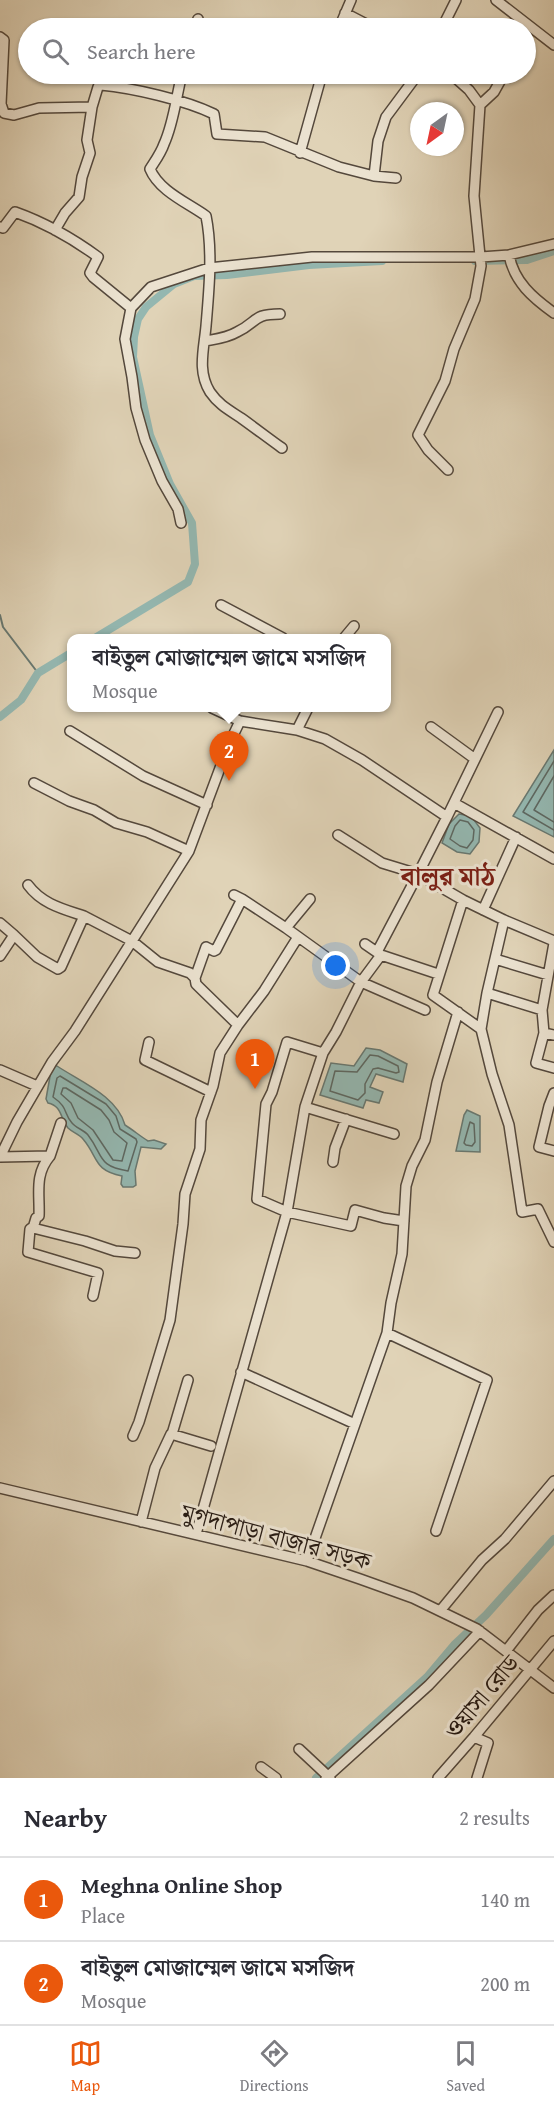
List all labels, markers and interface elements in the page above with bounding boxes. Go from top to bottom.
search box [18,18,536,84]
icon: search [39,35,72,68]
text: Search here [87,35,196,67]
north arrow [410,102,464,156]
popup [67,634,391,712]
text: বাইতুল মোজাম্মেল জামে মসজিদ [92,641,366,673]
text: Mosque [92,676,158,705]
pin: 2 [210,732,248,781]
district label: বালুর মাঠ [400,856,497,895]
your location [321,951,350,980]
pin: 1 [236,1040,274,1089]
street label: মুগদাপাড়া বাজার সড়ক [176,1494,376,1579]
street label: ওয়াসা রোড [436,1646,528,1746]
text: Nearby [24,1798,107,1837]
text: 2 results [459,1803,530,1832]
text: Meghna Online Shop [81,1869,282,1901]
text: 1 [38,1885,49,1914]
text: 140 m [480,1885,530,1914]
text: Place [81,1901,125,1930]
text: বাইতুল মোজাম্মেল জামে মসজিদ [81,1951,355,1983]
text: 2 [38,1969,49,1998]
text: 200 m [480,1969,530,1998]
text: Mosque [81,1986,146,2015]
tab: Map [69,2037,102,2097]
tab: Directions [240,2037,309,2097]
tab: Saved [446,2037,485,2097]

